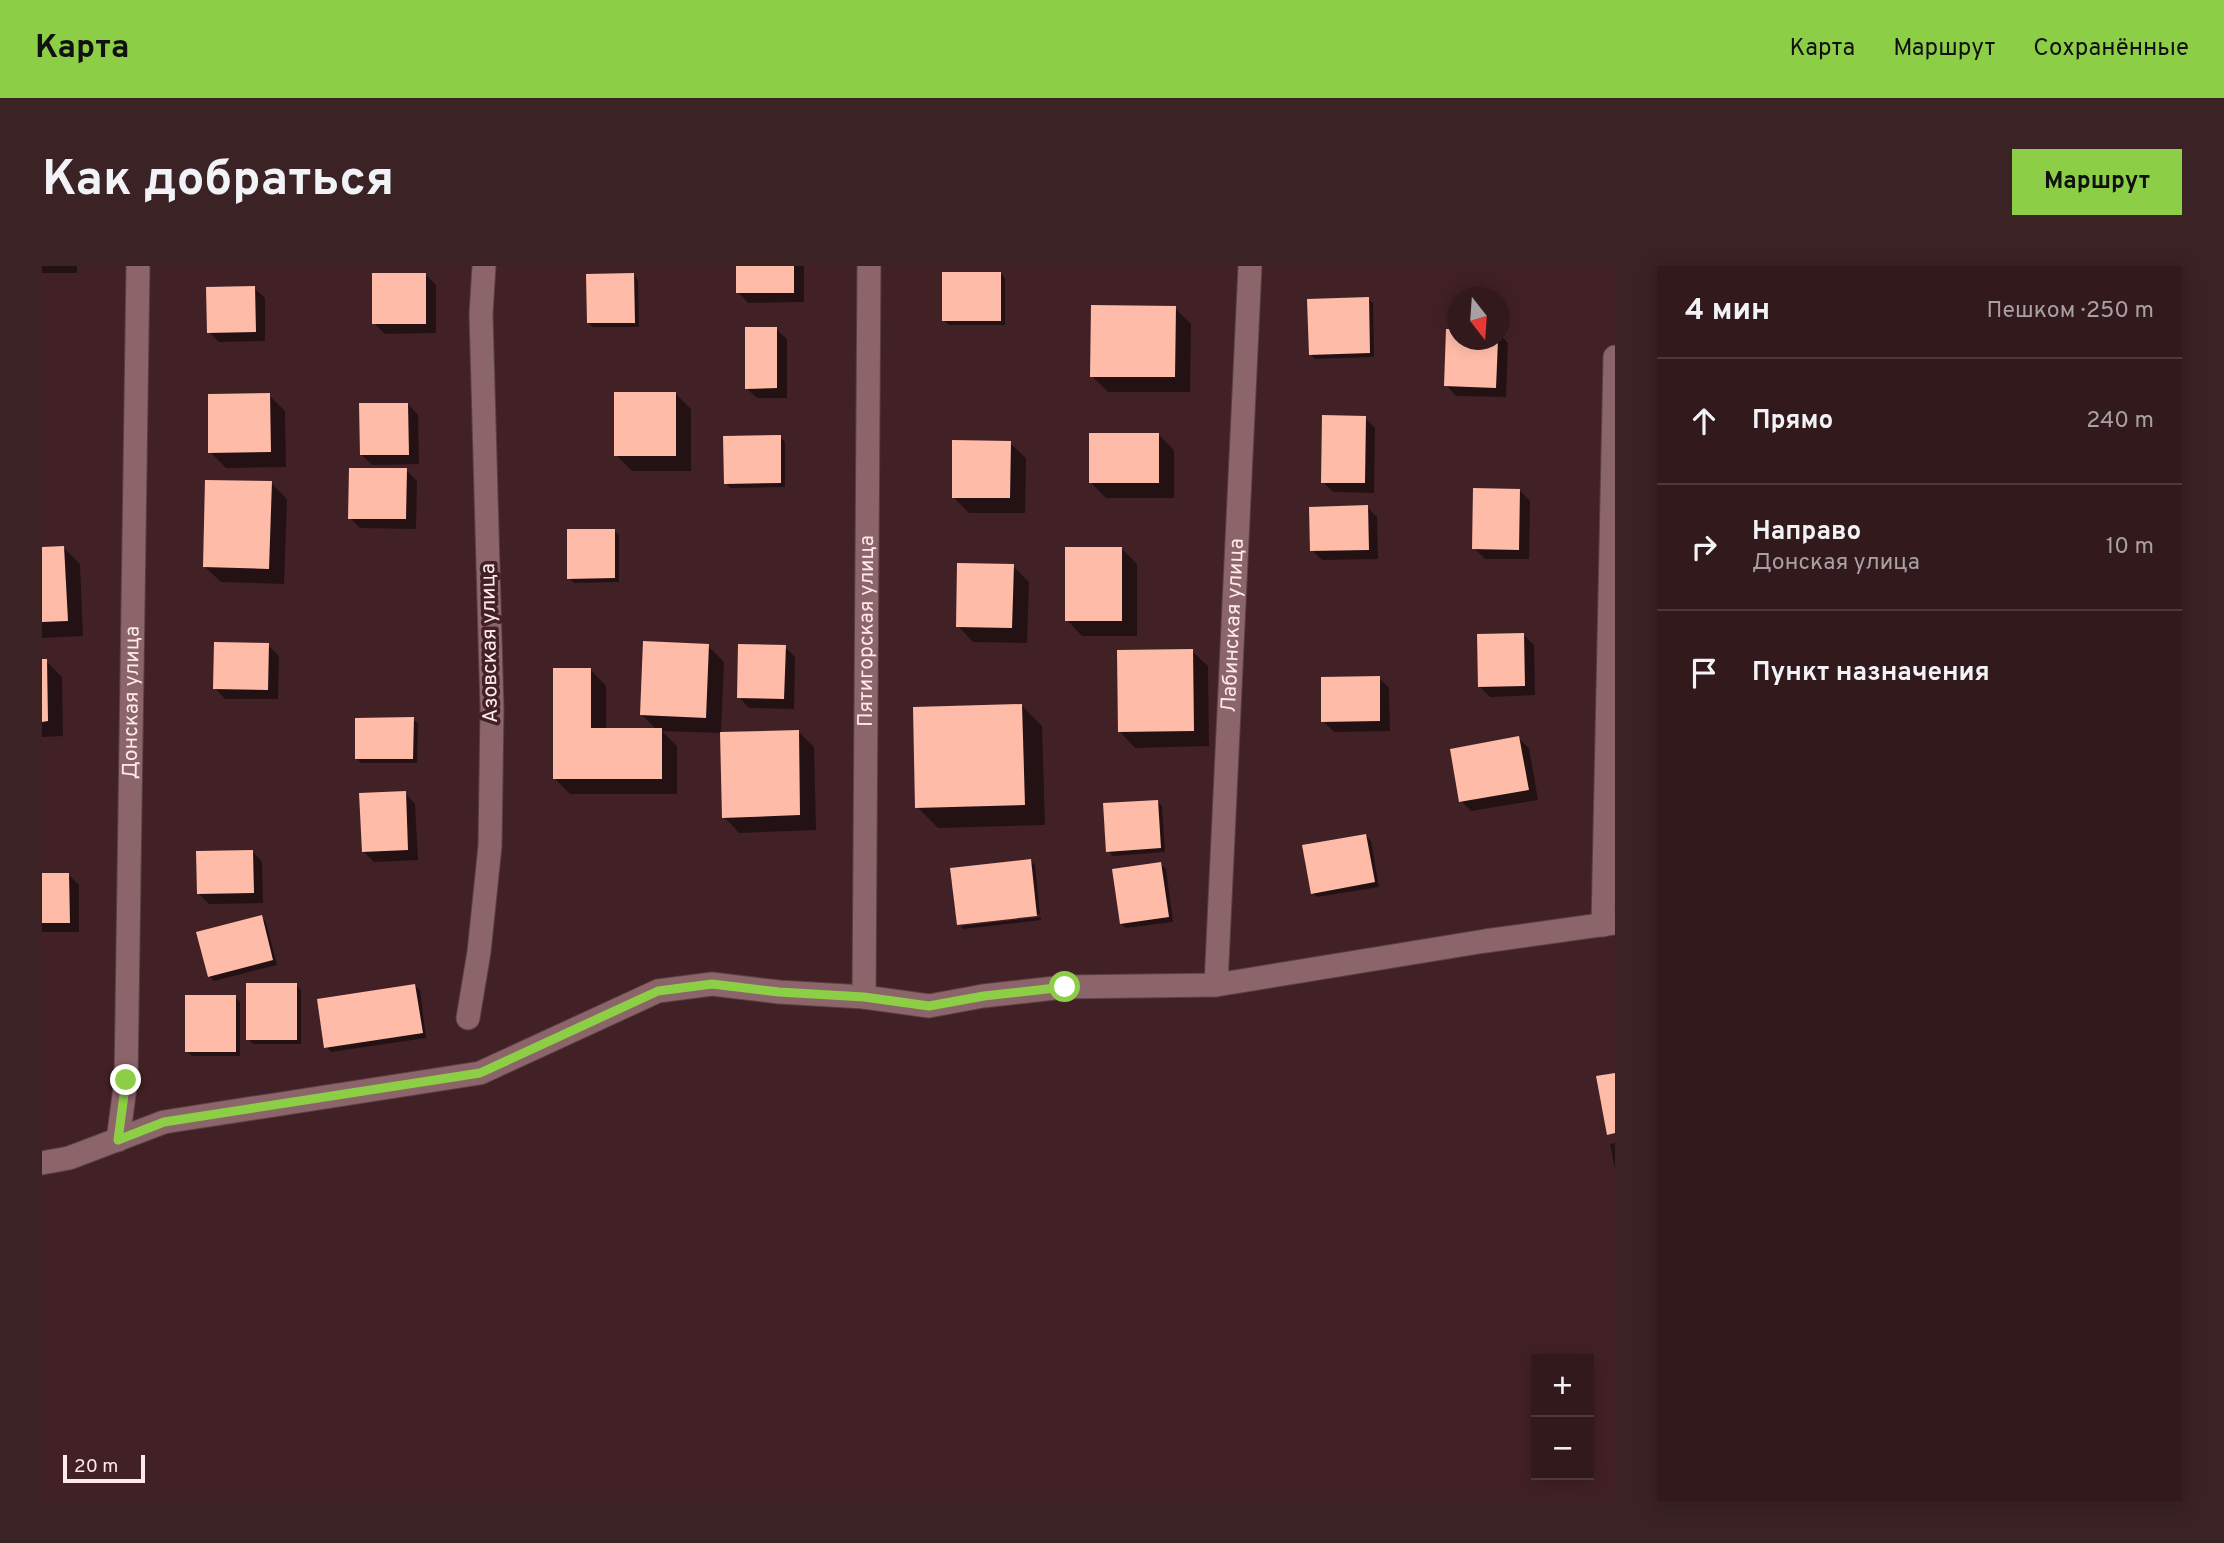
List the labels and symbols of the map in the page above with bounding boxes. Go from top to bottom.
north arrow [1447,287,1510,350]
street label: Пятигорская улица [852,535,881,727]
street label: Лабинская улица [1215,538,1251,713]
street label: Азовская улица [475,563,505,723]
street label: Донская улица [117,626,146,779]
route start [1049,971,1080,1002]
route end [110,1064,141,1095]
scale bar [63,1452,145,1484]

